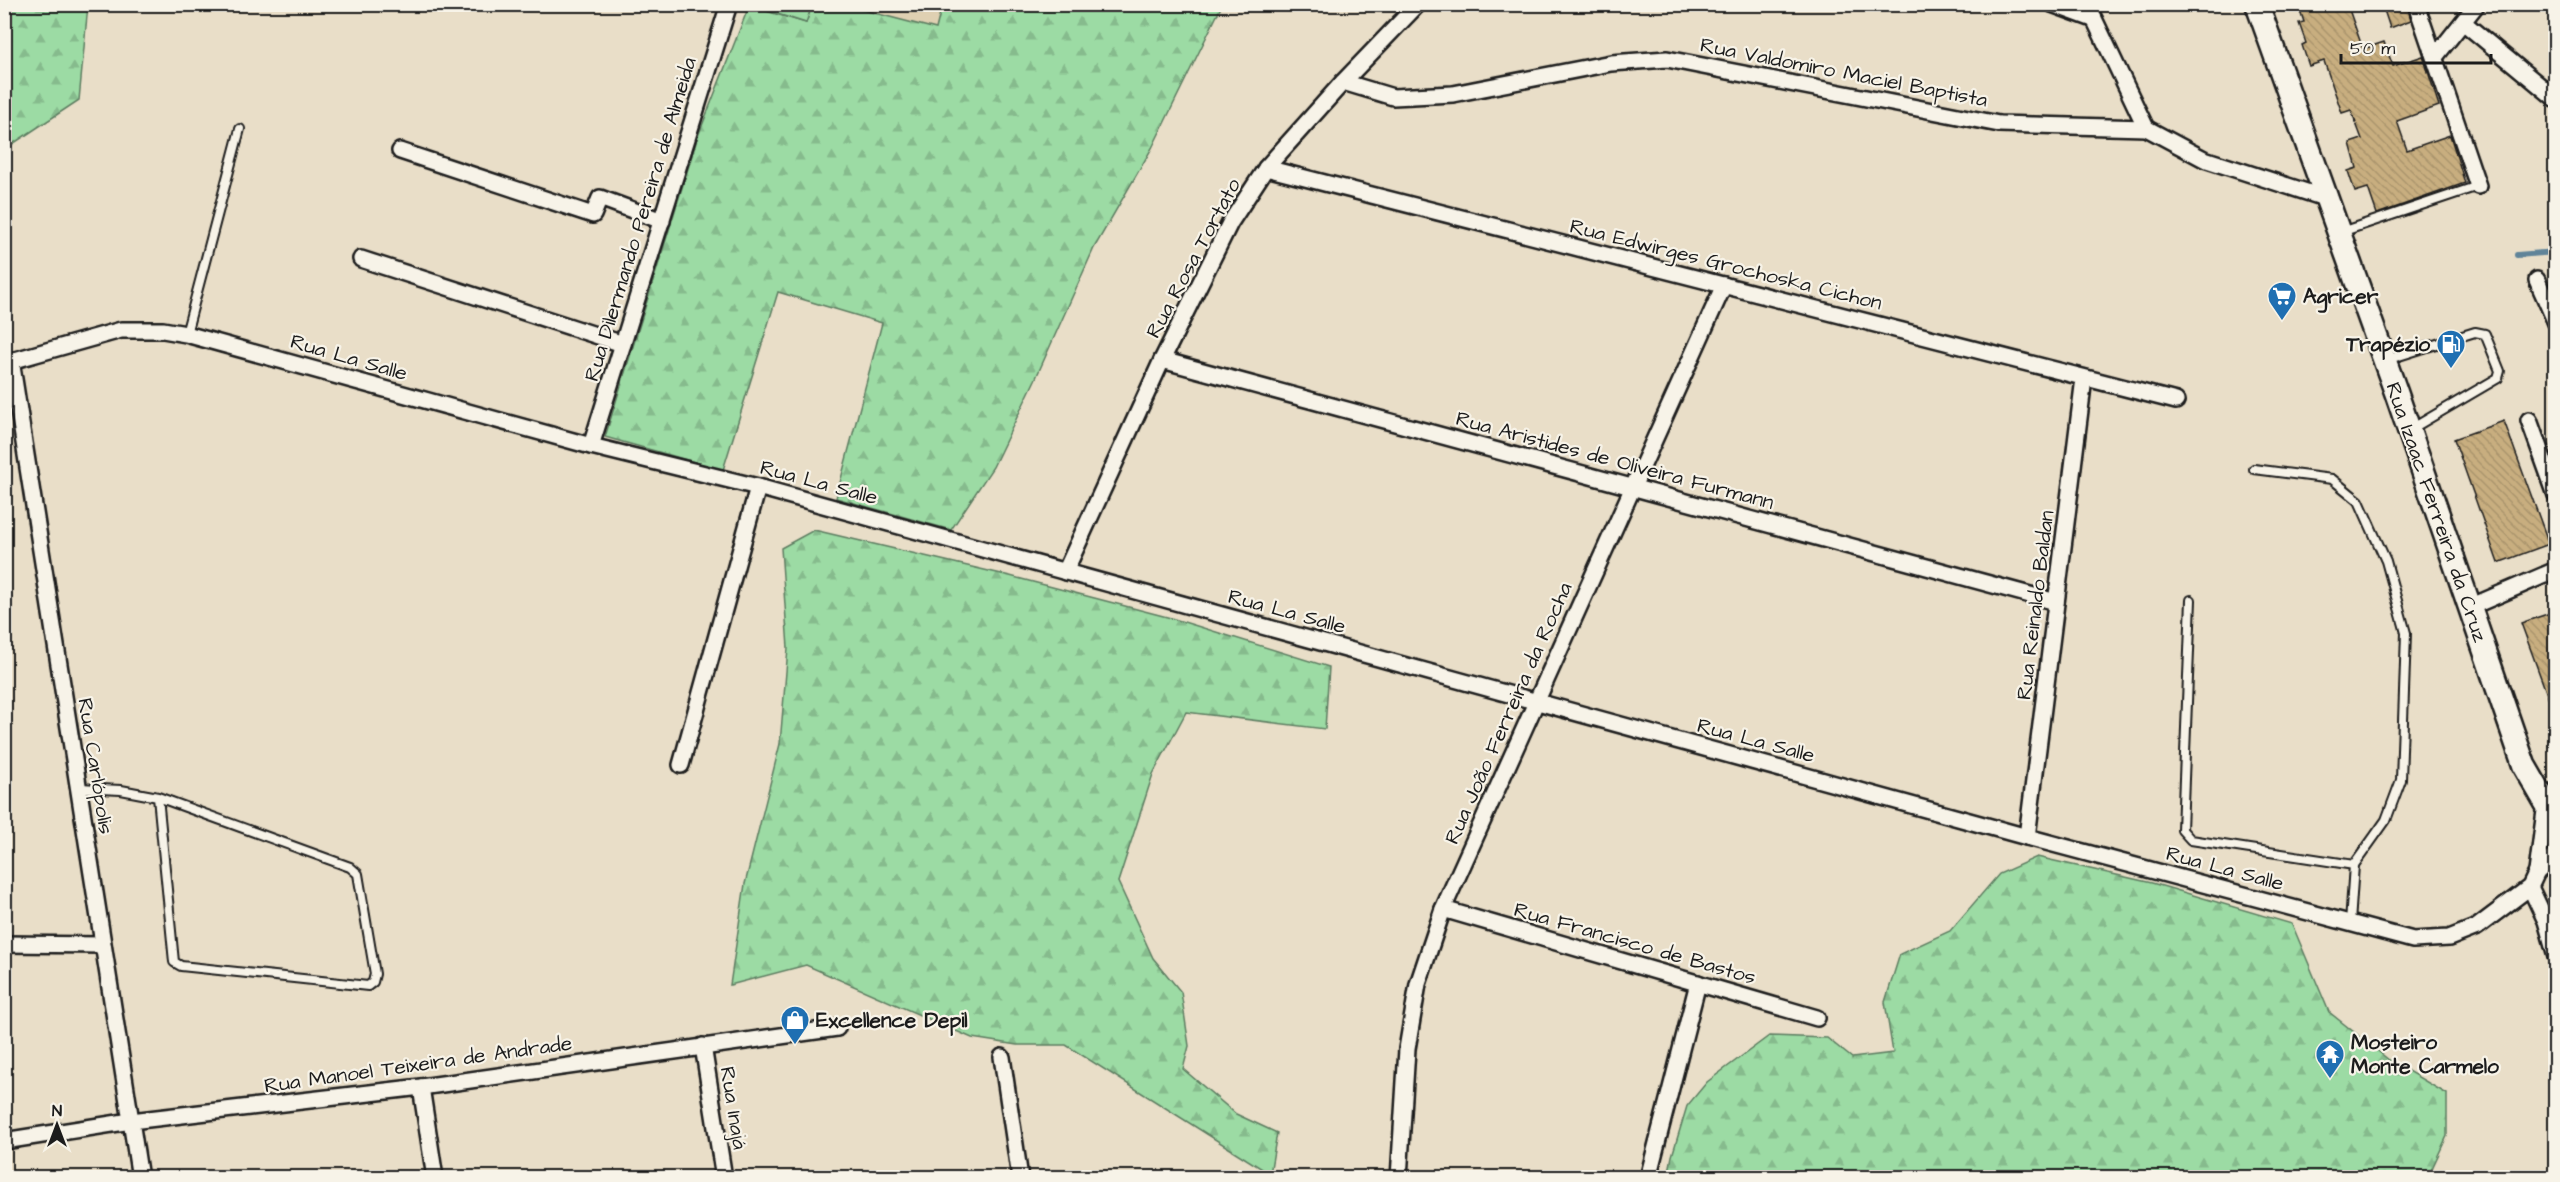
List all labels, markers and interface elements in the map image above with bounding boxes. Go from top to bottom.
scale bar [2341,27,2491,65]
street label: Rua Valdomiro Maciel Baptista [1698,30,1990,116]
text: 50 m [2350,36,2395,61]
street label: Rua Dilermando Pereira de Almeida [577,53,704,385]
street label: Rua Rosa Tortato [1139,173,1248,343]
street label: Rua Edwirges Grochoska Cichon [1566,212,1885,319]
supermarket icon: Agricer [2266,280,2298,322]
place label: Agricer [2303,282,2379,313]
street label: Rua La Salle [287,327,411,388]
fuel station icon: Trapézio [2435,328,2467,370]
place label: Trapézio [2345,330,2430,360]
street label: Rua Izaac Ferreira da Cruz [2378,378,2495,647]
street label: Rua Aristides de Oliveira Furmann [1453,404,1777,517]
street label: Rua La Salle [757,453,881,512]
street label: Rua Reinaldo Baldan [2009,509,2062,701]
street label: Rua João Ferreira da Rocha [1437,577,1580,849]
street label: Rua La Salle [1225,582,1349,641]
street label: Rua Carlópolis [69,696,121,836]
street label: Rua La Salle [1694,711,1818,770]
street label: Rua La Salle [2163,839,2287,898]
street label: Rua Francisco de Bastos [1511,895,1759,992]
shop icon: Excellence Depil [779,1004,811,1046]
place label: Excellence Depil [816,1006,968,1036]
place label: Mosteiro Monte Carmelo [2351,1028,2499,1081]
street label: Rua Manoel Teixeira de Andrade [262,1029,574,1100]
temple icon: Mosteiro Monte Carmelo [2314,1038,2346,1080]
street label: Rua Inajá [713,1065,754,1152]
north arrow [27,1095,87,1155]
text: N [52,1100,62,1122]

